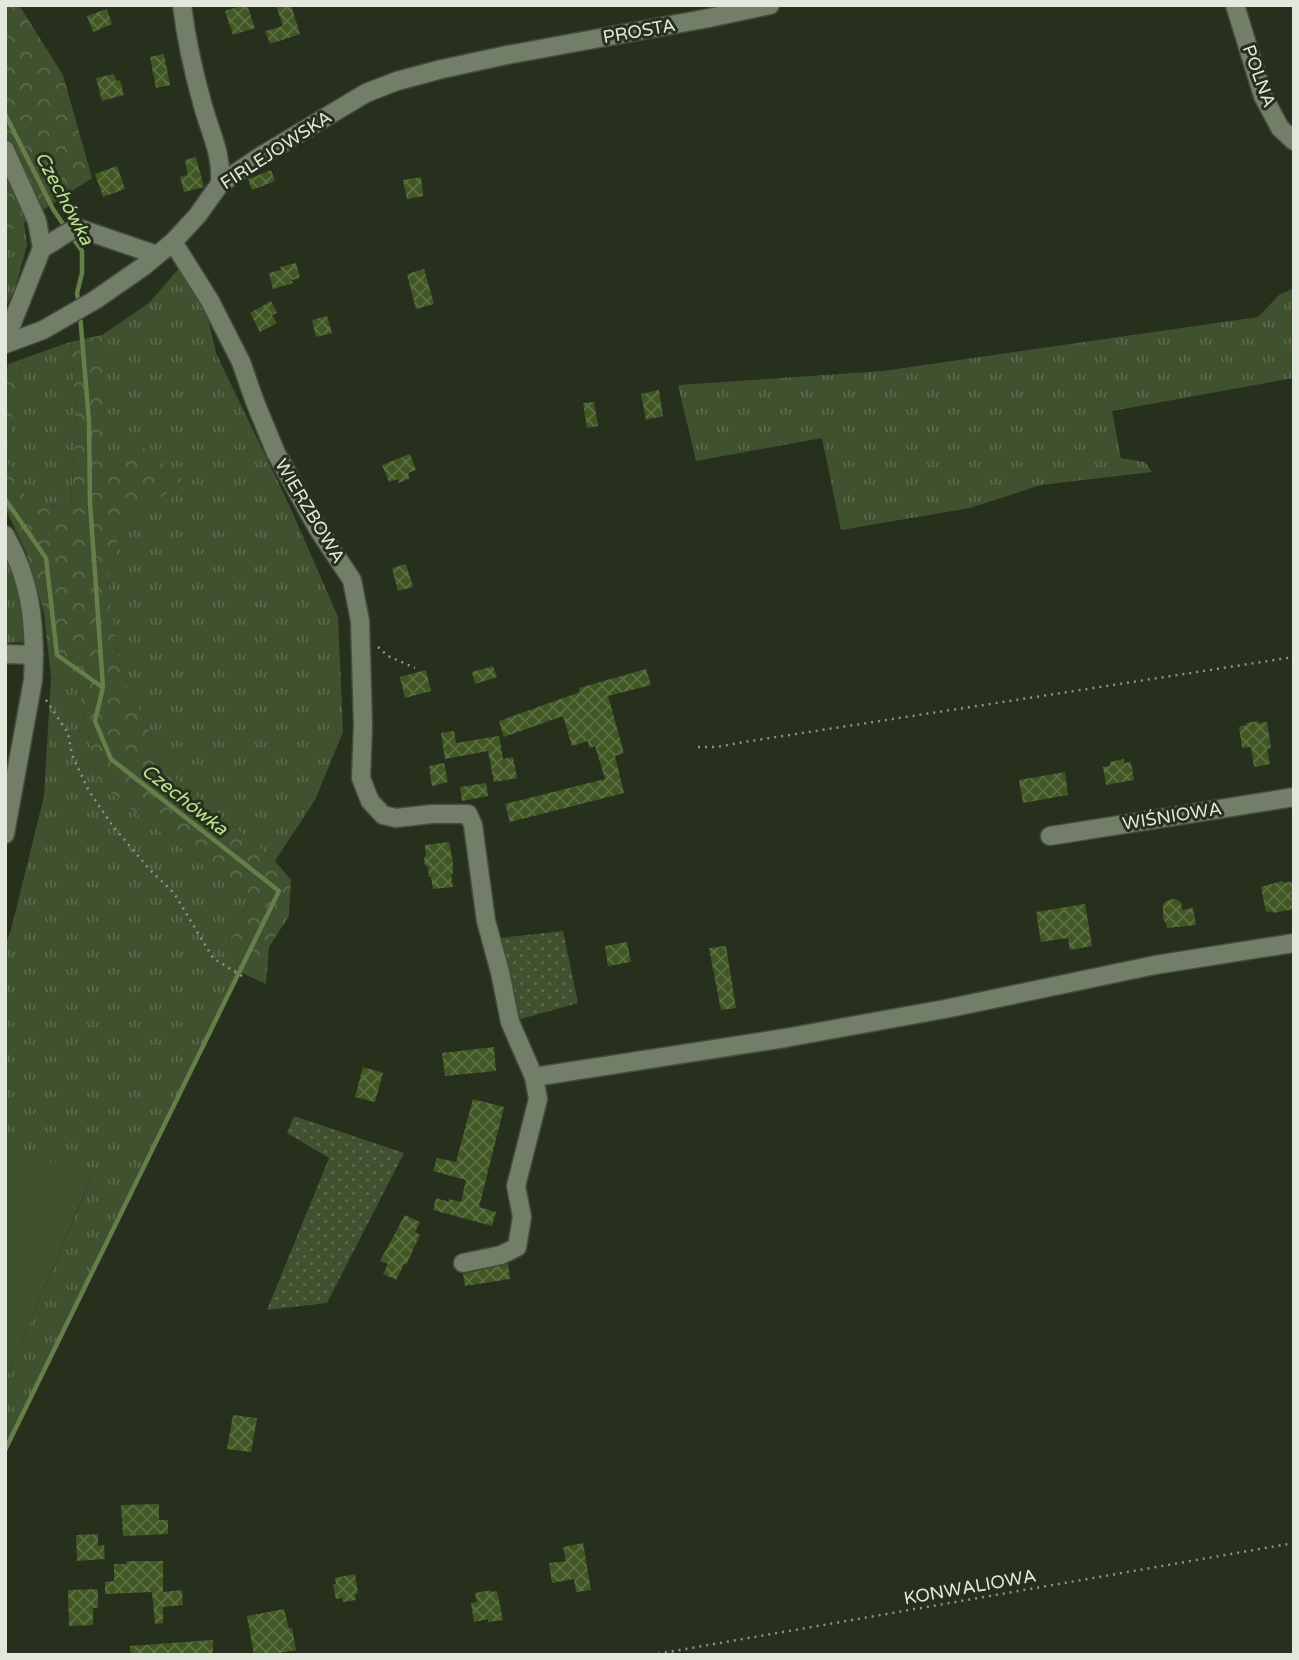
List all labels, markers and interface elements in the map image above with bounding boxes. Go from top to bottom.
street label: PROSTA [601,14,677,48]
street label: POLNA [1238,42,1280,110]
street label: FIRLEJOWSKA [216,106,336,194]
water label: Czechówka [30,148,98,250]
street label: WIERZBOWA [270,455,350,567]
water label: Czechówka [137,760,233,841]
street label: WIŚNIOWA [1121,797,1223,835]
street label: KONWALIOWA [902,1565,1038,1609]

